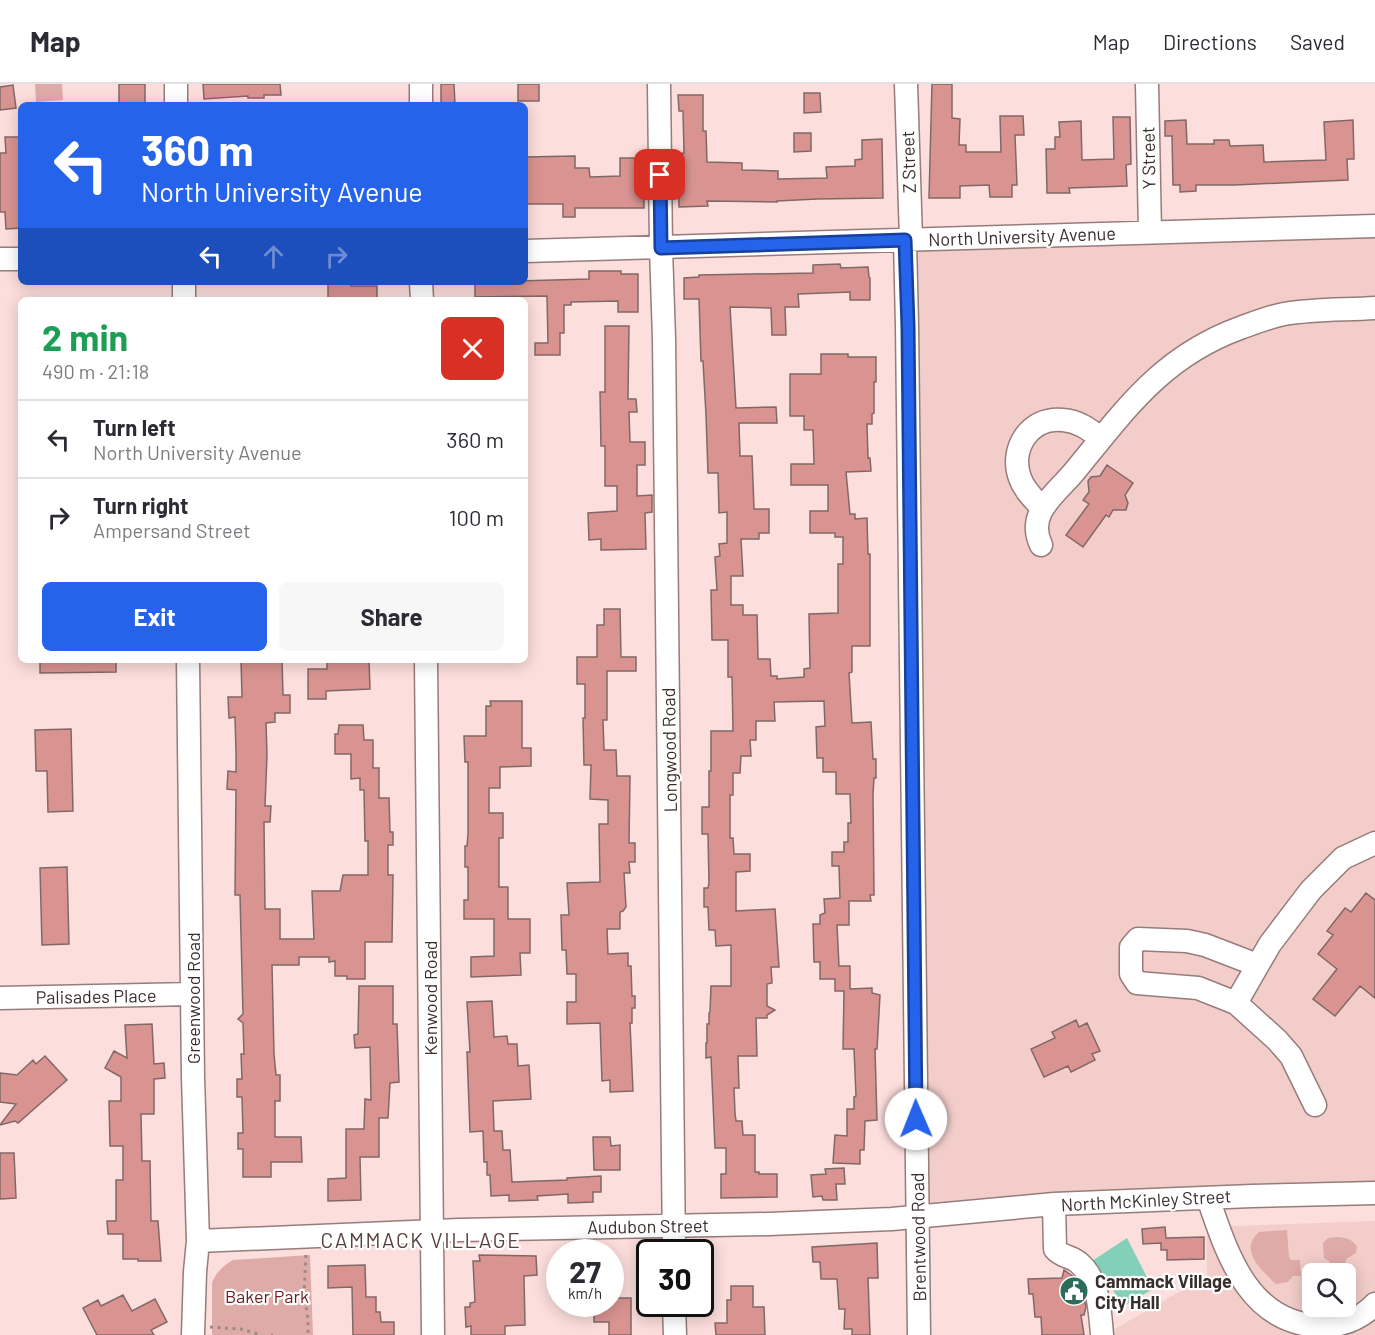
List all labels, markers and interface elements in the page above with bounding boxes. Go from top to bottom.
text: Map [30,24,81,58]
text: Map [1093,29,1130,54]
text: Directions [1163,29,1257,54]
text: Saved [1290,29,1345,54]
text: 360 m [141,124,254,174]
icon: left [42,126,120,204]
street label: Y Street [1136,126,1160,190]
street label: Z Street [896,130,920,194]
pin [634,149,685,200]
icon: arrive [643,158,676,191]
text: North University Avenue [141,175,423,207]
street label: North University Avenue [928,222,1116,250]
icon: left [194,240,227,273]
icon: ahead [257,240,290,273]
icon: right [320,240,353,273]
text: 2 min [42,315,128,358]
button: close [441,317,504,380]
text: 490 m · 21:18 [42,359,149,383]
text: Turn left [93,414,176,440]
icon: left [42,423,75,456]
text: 360 m [446,426,504,452]
text: North University Avenue [93,440,302,464]
text: Turn right [93,492,188,518]
icon: right [42,501,75,534]
text: 100 m [449,504,504,530]
text: Ampersand Street [93,518,250,542]
button: Exit [42,582,267,651]
button: Share [279,582,504,651]
street label: Longwood Road [657,687,681,813]
street label: Greenwood Road [182,932,204,1064]
street label: Kenwood Road [419,940,441,1056]
street label: Palisades Place [35,984,157,1008]
position arrow [884,1087,948,1151]
street label: Brentwood Road [906,1172,930,1302]
street label: North McKinley Street [1060,1185,1232,1215]
street label: Audubon Street [587,1214,709,1238]
district label: CAMMACK VILLAGE [321,1227,521,1252]
speed limit sign: 30 [636,1239,714,1317]
text: 27 [569,1253,601,1289]
map controls [1302,1263,1356,1317]
button: search [1302,1263,1356,1317]
place label: Cammack Village City Hall [1095,1270,1232,1313]
public building icon: Cammack Village City Hall [1058,1275,1090,1307]
text: km/h [568,1284,602,1302]
park label: Baker Park [225,1285,309,1307]

